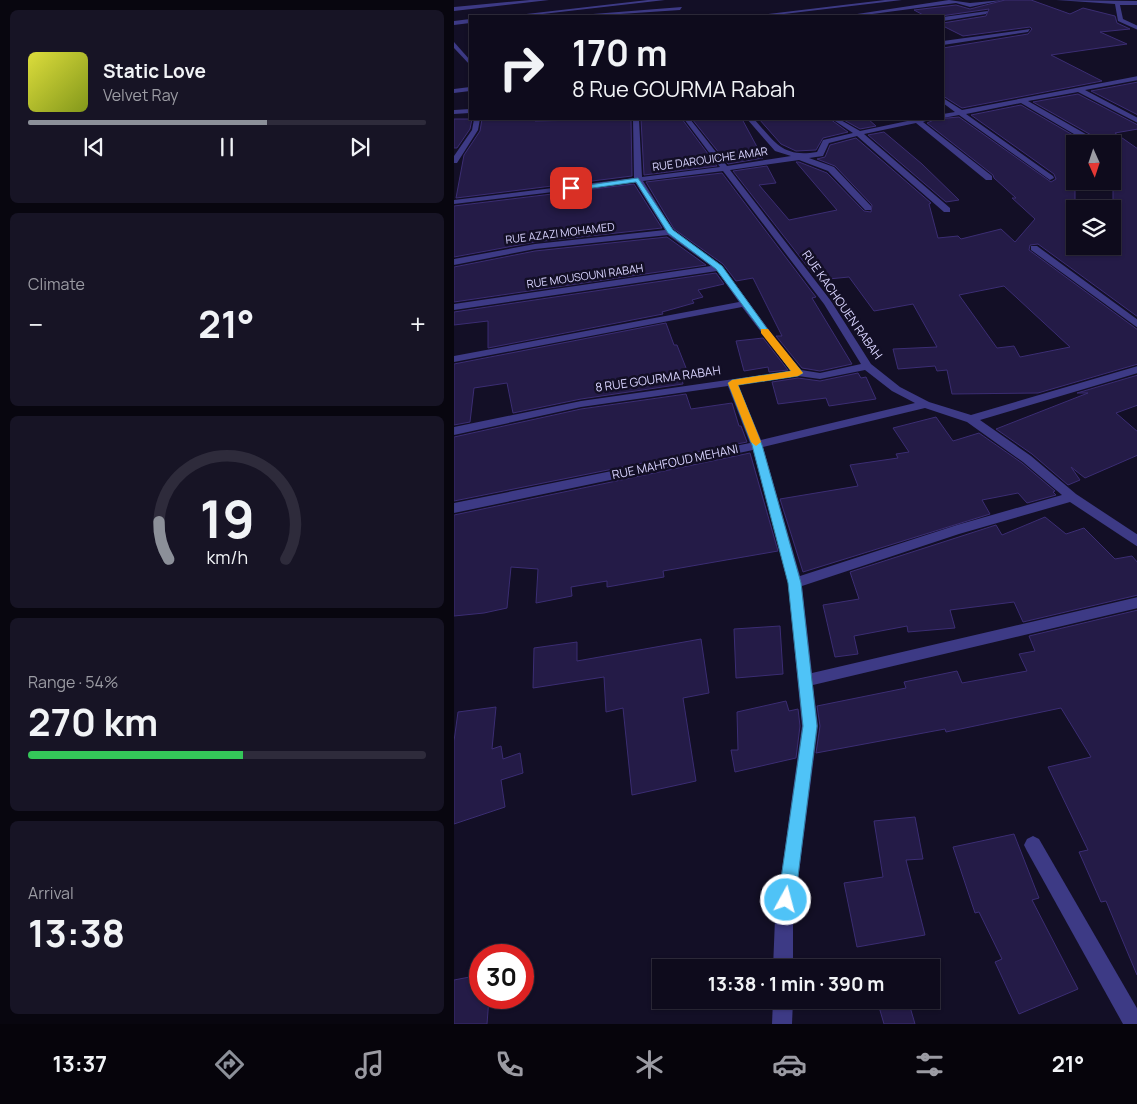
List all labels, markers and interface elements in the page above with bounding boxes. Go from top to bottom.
text: 170 m [572,29,668,77]
icon: right [489,35,554,100]
text: Static Love [103,58,206,84]
text: 8 Rue GOURMA Rabah [572,74,795,104]
text: Velvet Ray [103,84,179,106]
icon: previous [80,133,108,161]
icon: pause [213,133,241,161]
icon: next [346,133,374,161]
north arrow [1066,135,1122,190]
map controls [1066,135,1121,255]
street label: RUE DAROUICHE AMAR [651,143,769,174]
pin [550,167,592,209]
icon: arrive [557,174,585,202]
button: layers [1066,200,1121,255]
street label: RUE AZAZI MOHAMED [504,218,615,247]
street label: RUE KACHOUEN RABAH [798,247,886,363]
street label: RUE MOUSOUNI RABAH [526,260,644,291]
text: Climate [28,273,85,295]
text: 21° [198,297,255,349]
text: − [28,305,43,343]
text: + [410,305,426,343]
street label: 8 RUE GOURMA RABAH [594,361,722,396]
street label: RUE MAHFOUD MEHANI [610,440,740,483]
text: 19 [199,483,255,554]
text: km/h [206,545,248,569]
text: Range · 54% [28,671,118,693]
text: 270 km [28,695,158,747]
position arrow [759,873,811,925]
text: Arrival [28,882,74,904]
text: 13:38 [28,906,125,958]
speed limit sign: 30 [469,944,534,1009]
text: 13:38 · 1 min · 390 m [708,971,884,997]
icon: directions [212,1047,247,1082]
icon: music [352,1047,387,1082]
icon: phone [492,1047,527,1082]
icon: climate [632,1047,667,1082]
icon: car [772,1047,807,1082]
icon: filters [912,1047,947,1082]
text: 13:37 [52,1049,107,1079]
text: 21° [1052,1049,1084,1079]

